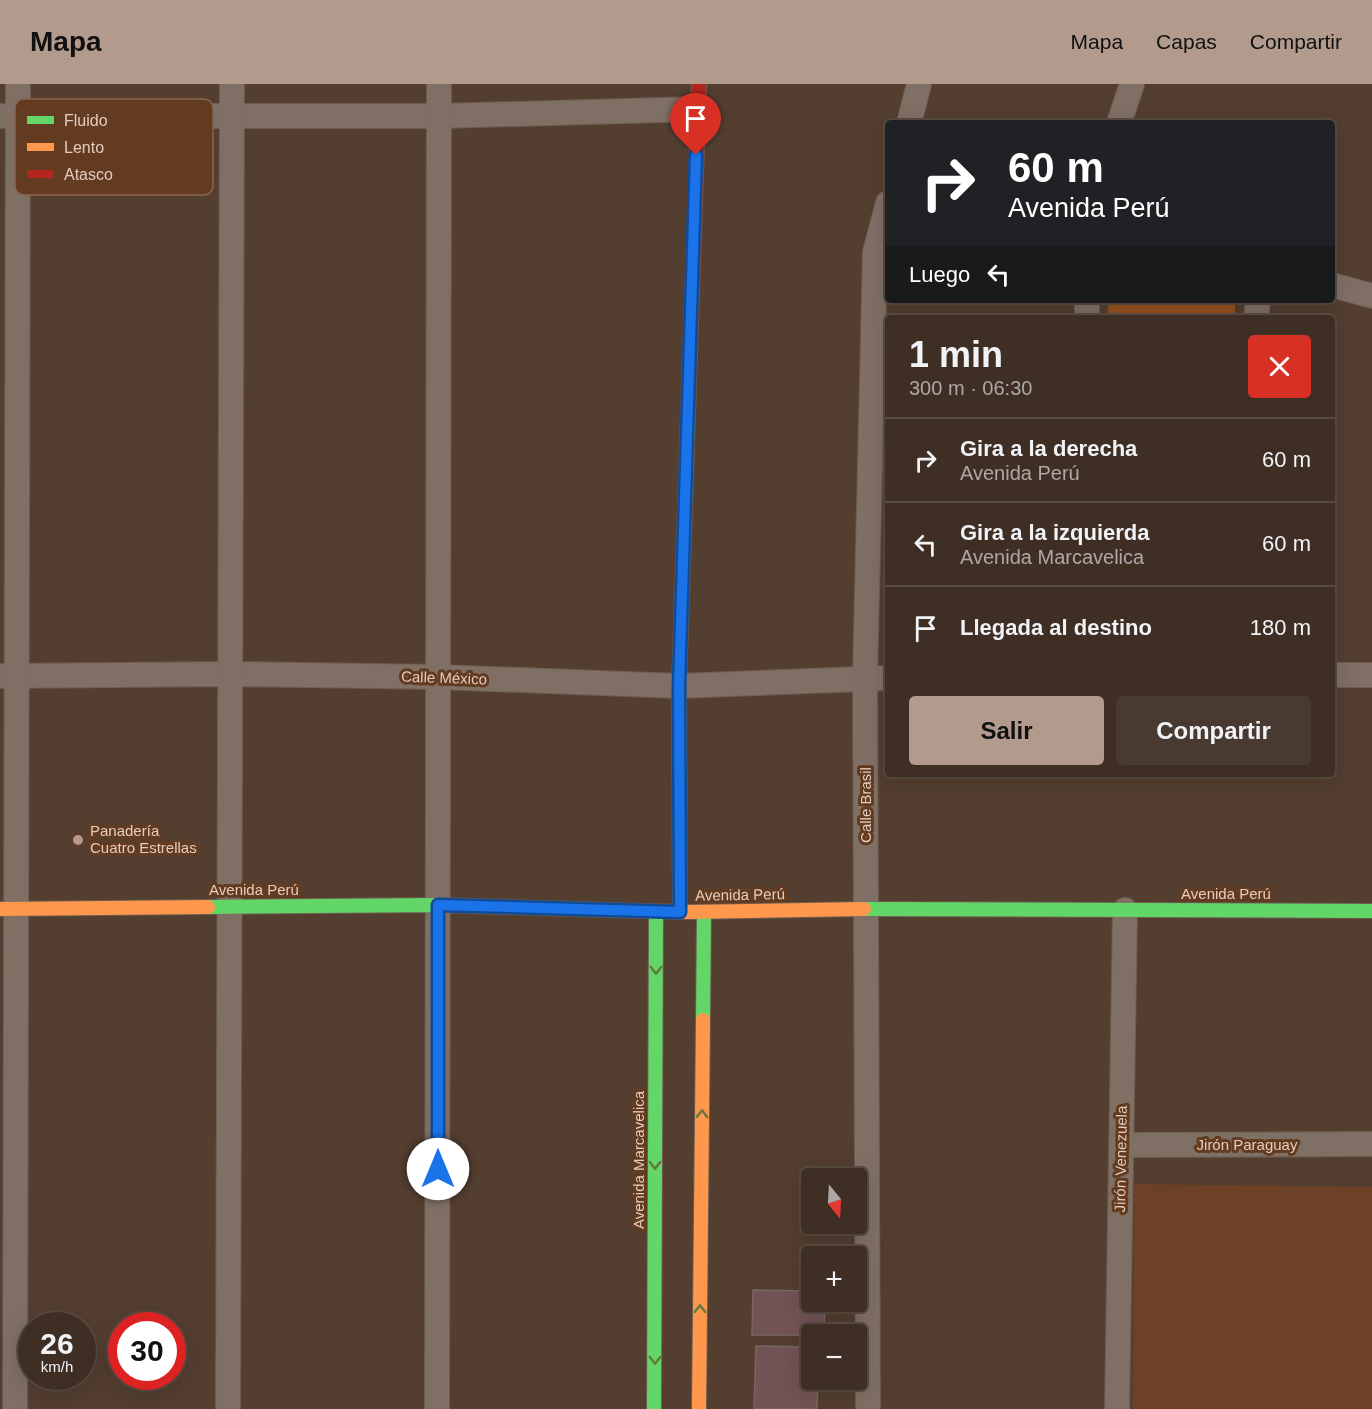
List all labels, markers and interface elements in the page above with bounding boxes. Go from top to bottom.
text: Mapa [30,26,102,57]
text: Mapa [1071,30,1123,53]
text: Capas [1156,30,1217,53]
text: Compartir [1250,30,1342,53]
pin [670,93,721,155]
legend [15,99,213,195]
icon: arrive [679,102,712,135]
text: Fluido [64,112,108,129]
text: Lento [64,139,104,156]
icon: right [909,144,987,222]
text: 60 m [1008,144,1104,191]
text: Atasco [64,166,113,183]
text: Avenida Perú [1008,193,1170,223]
icon: left [982,258,1015,291]
text: Luego [909,262,970,287]
text: 1 min [909,334,1003,375]
button: close [1248,335,1311,398]
text: 300 m · 06:30 [909,377,1032,399]
text: Gira a la derecha [960,436,1137,461]
icon: right [909,444,942,477]
text: 60 m [1262,447,1311,472]
text: Avenida Perú [960,462,1080,484]
text: Gira a la izquierda [960,520,1150,545]
icon: left [909,528,942,561]
text: 60 m [1262,531,1311,556]
text: Avenida Marcavelica [960,546,1144,568]
icon: arrive [909,612,942,645]
text: Llegada al destino [960,615,1152,640]
text: 180 m [1250,615,1311,640]
street label: Calle México [401,668,487,687]
button: Salir [909,696,1104,765]
button: Compartir [1116,696,1311,765]
street label: Calle Brasil [857,767,874,843]
place label: Panadería Cuatro Estrellas [90,822,197,856]
marker: Panadería Cuatro Estrellas [71,833,85,847]
street label: Avenida Perú [209,881,299,898]
street label: Avenida Perú [695,885,785,904]
street label: Avenida Perú [1181,885,1271,902]
one-way arrow [650,965,662,974]
street label: Avenida Marcavelica [630,1090,647,1229]
street label: Jirón Venezuela [1111,1105,1130,1213]
one-way arrow [696,1109,708,1118]
street label: Jirón Paraguay [1197,1136,1298,1153]
position arrow [406,1137,470,1201]
one-way arrow [649,1160,661,1169]
north arrow [801,1168,867,1234]
map controls [801,1168,867,1390]
button: + [801,1246,867,1312]
one-way arrow [694,1304,707,1313]
speed limit sign: 30 [108,1312,186,1390]
button: − [801,1324,867,1390]
text: 26 [40,1327,74,1360]
one-way arrow [648,1355,661,1364]
text: km/h [41,1358,73,1375]

